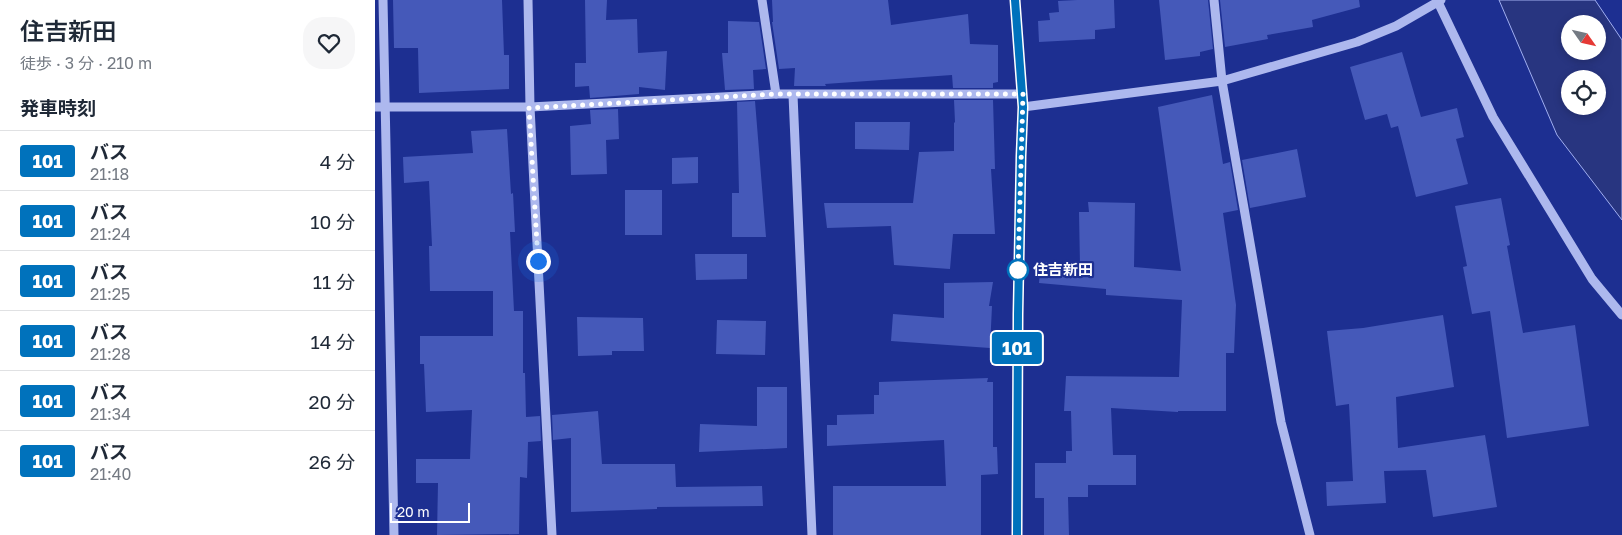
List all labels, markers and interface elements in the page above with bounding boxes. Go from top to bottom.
north arrow [1561,15,1606,60]
map controls [1561,15,1606,115]
text: 住吉新田 [20,16,116,45]
button: heart [303,17,355,69]
text: 徒歩 · 3 分 · 210 m [20,53,152,73]
button: locate [1561,70,1606,115]
text: 発車時刻 [20,96,96,119]
text: バス [90,140,128,163]
text: 101 [32,150,63,172]
text: 4 分 [320,150,355,173]
text: 21:18 [90,164,129,184]
text: バス [90,200,128,223]
text: 101 [32,210,63,232]
text: 10 分 [310,210,355,233]
text: 21:24 [90,224,131,244]
your location [526,249,551,274]
marker: 住吉新田 [1007,259,1029,281]
text: バス [90,260,128,283]
place label: 住吉新田 [1033,260,1093,278]
text: 101 [32,270,63,292]
text: 11 分 [313,270,355,293]
text: 21:25 [90,284,130,304]
text: バス [90,320,128,343]
text: 101 [32,330,63,352]
text: 14 分 [310,330,355,353]
line badge: 101 [988,332,1046,364]
text: 101 [1002,337,1032,359]
text: 21:28 [90,344,131,364]
text: バス [90,380,128,403]
text: 101 [32,390,63,412]
text: 20 分 [308,390,355,413]
text: 21:34 [90,404,131,424]
text: バス [90,440,128,463]
text: 101 [32,450,63,472]
text: 26 分 [309,450,355,473]
text: 21:40 [90,464,132,484]
scale bar [390,500,470,523]
text: 20 m [397,503,430,520]

